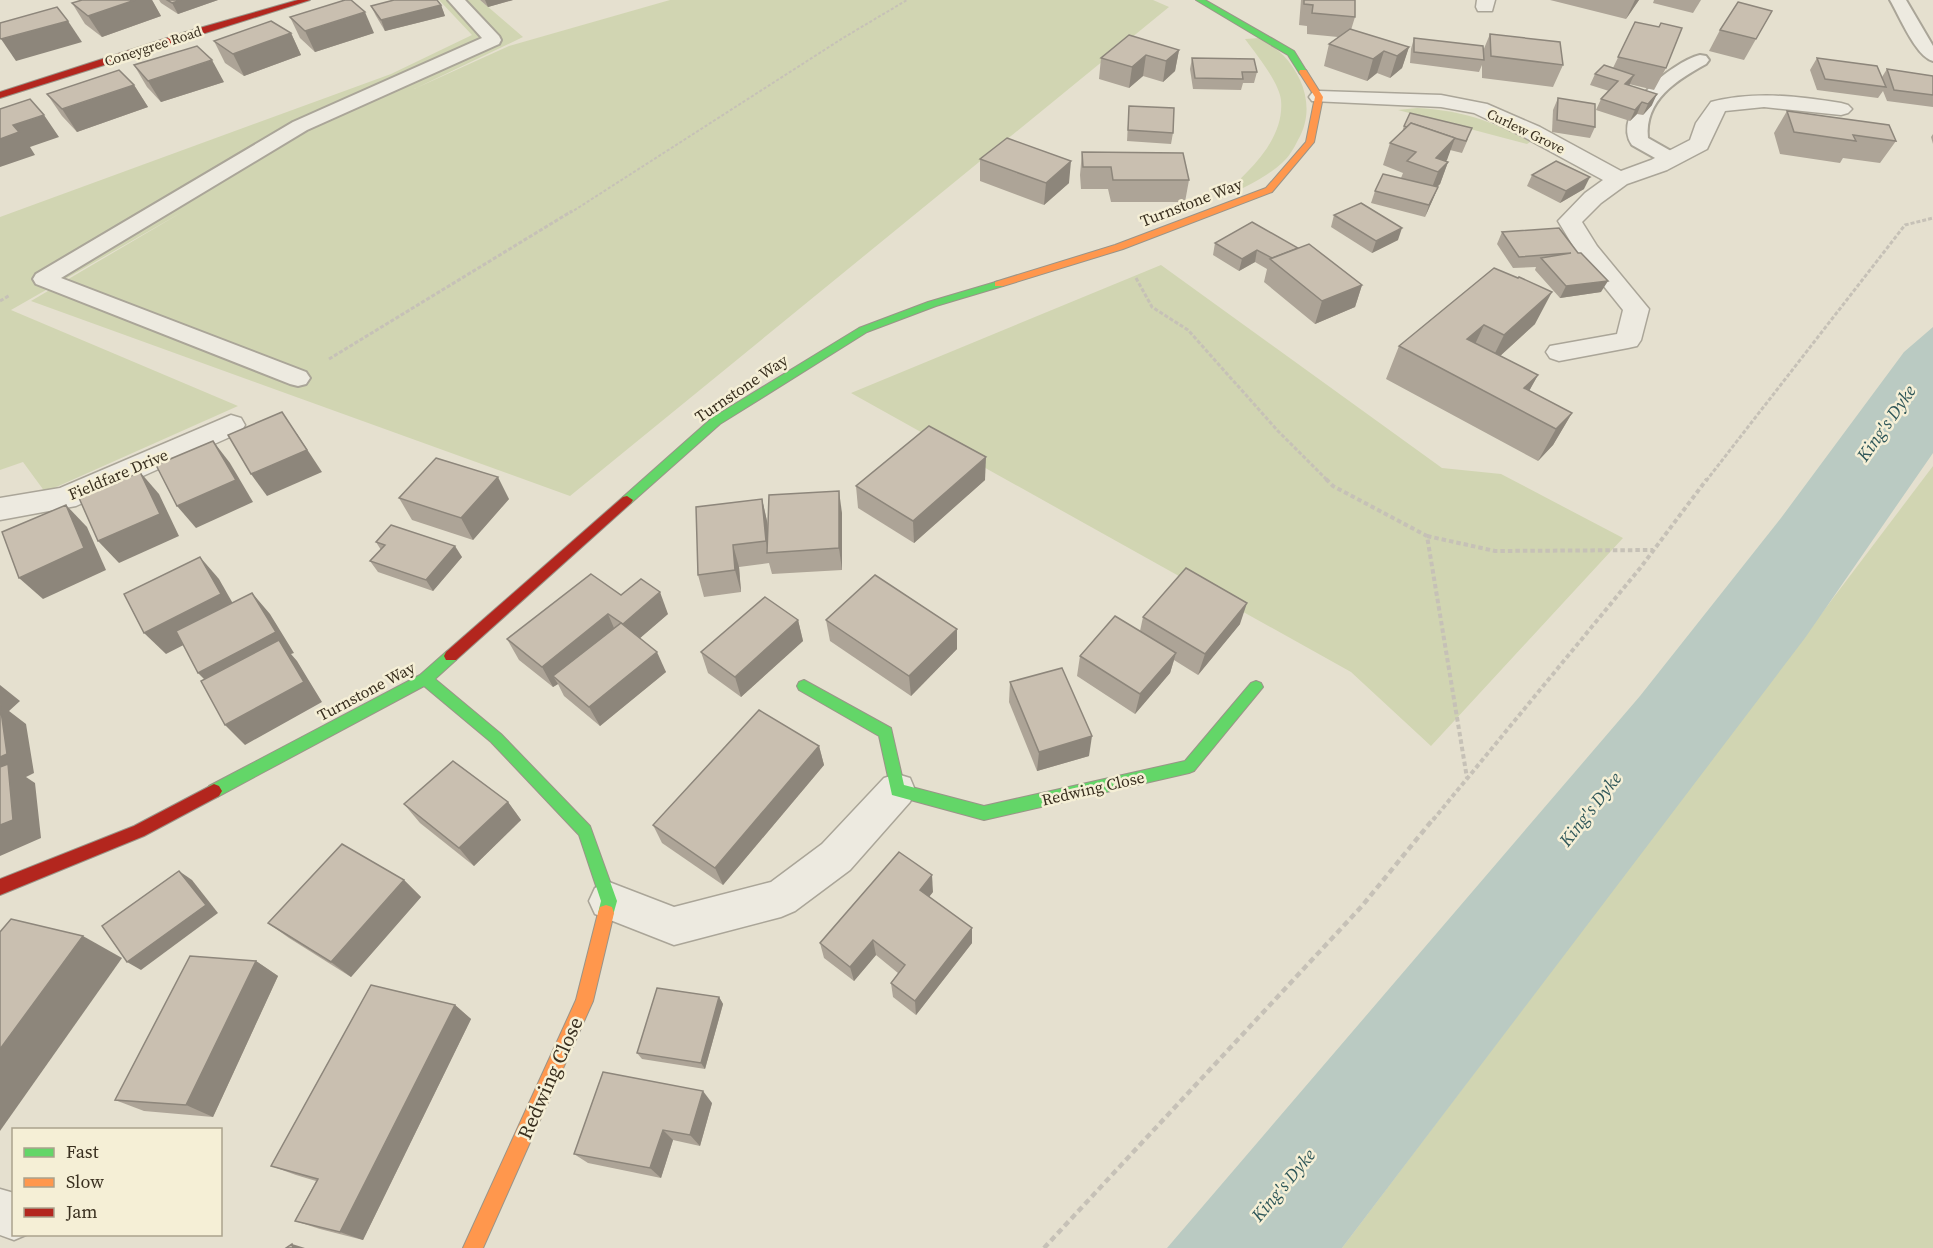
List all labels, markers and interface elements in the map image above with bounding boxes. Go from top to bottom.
street label: Coneygree Road [102,21,204,71]
street label: Curlew Grove [1484,103,1568,159]
street label: Turnstone Way [1137,172,1246,232]
street label: Turnstone Way [690,348,792,427]
water label: King's Dyke [1850,379,1922,467]
street label: Fieldfare Drive [65,443,171,505]
street label: Turnstone Way [313,656,419,726]
street label: Redwing Close [1039,765,1147,811]
water label: King's Dyke [1552,766,1627,852]
street label: Redwing Close [511,1012,589,1144]
legend [12,1128,222,1236]
text: Fast [66,1139,99,1164]
water label: King's Dyke [1245,1143,1321,1227]
text: Slow [66,1169,104,1194]
text: Jam [65,1199,98,1224]

